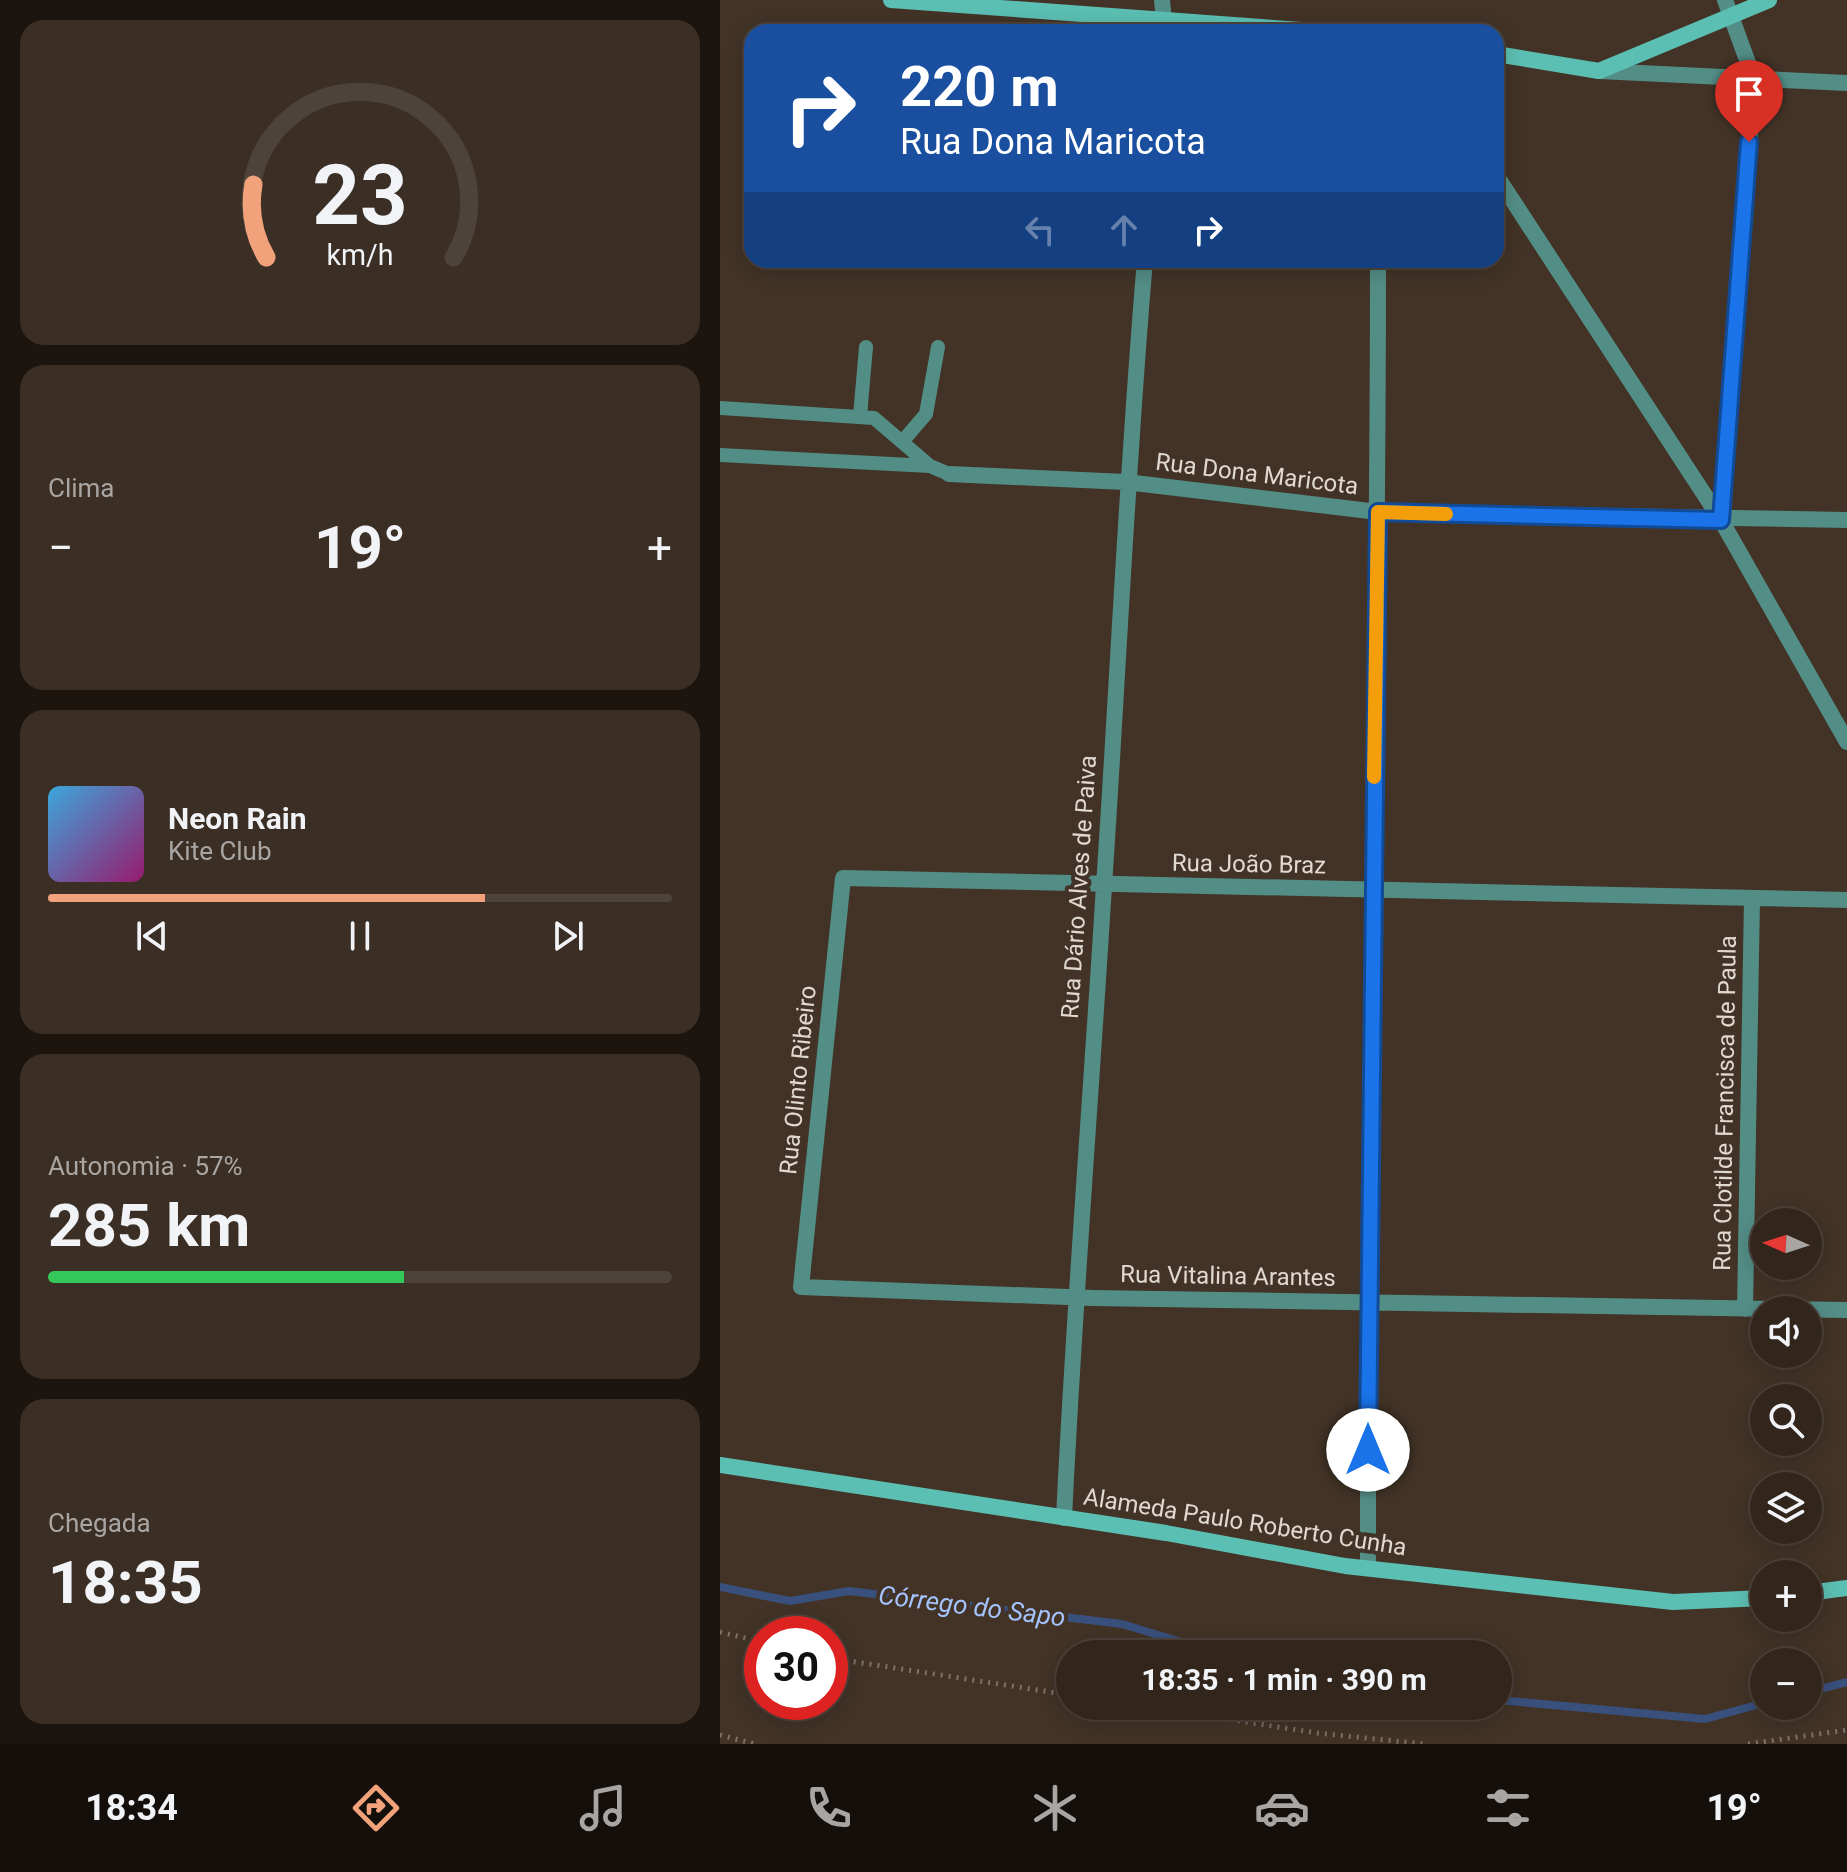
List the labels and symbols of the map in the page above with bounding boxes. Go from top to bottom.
pin [1715,60,1783,142]
street label: Rua Dona Maricota [1154,448,1360,500]
street label: Rua Dário Alves de Paiva [1056,754,1102,1020]
street label: Rua João Braz [1172,849,1326,879]
street label: Rua Clotilde Francisca de Paula [1708,935,1742,1271]
street label: Rua Olinto Ribeiro [774,984,822,1176]
north arrow [1750,1208,1822,1280]
street label: Rua Vitalina Arantes [1120,1260,1336,1292]
position arrow [1326,1408,1410,1492]
street label: Alameda Paulo Roberto Cunha [1081,1483,1409,1561]
water label: Córrego do Sapo [877,1580,1067,1632]
speed limit sign: 30 [744,1616,848,1720]

